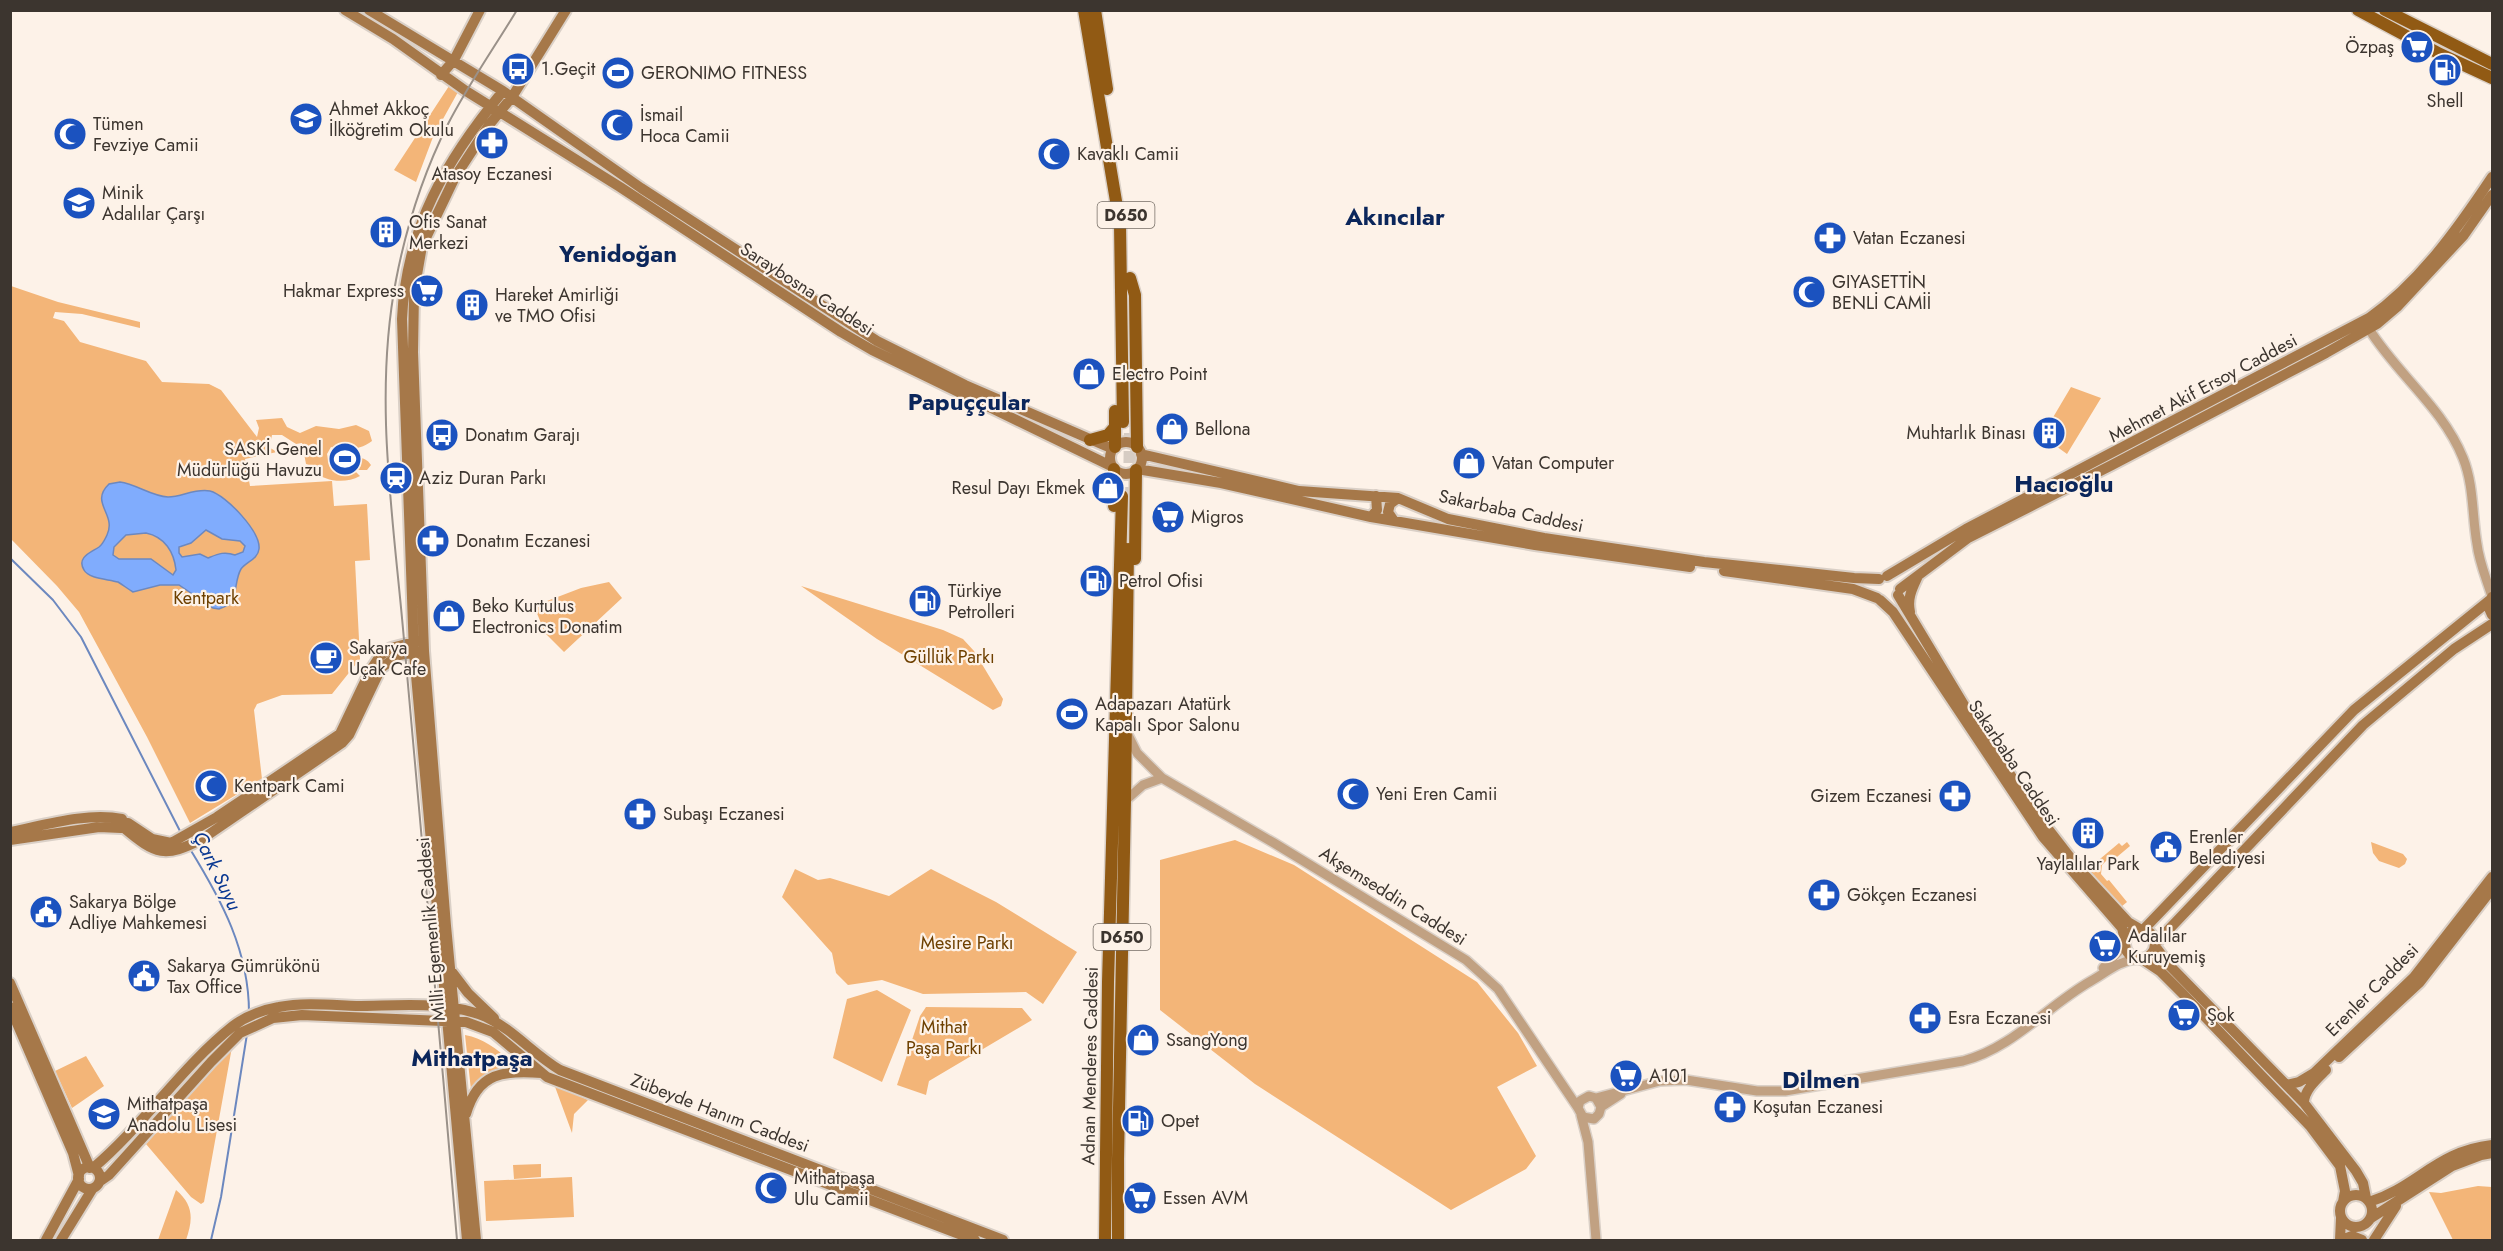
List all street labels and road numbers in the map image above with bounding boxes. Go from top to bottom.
road number: D650 [1098,202,1154,228]
street label: Saraybosna Caddesi [735,236,879,342]
street label: Mehmet Akif Ersoy Caddesi [2104,327,2302,449]
street label: Sakarbaba Caddesi [1436,483,1586,539]
street label: Sakarbaba Caddesi [1962,695,2066,831]
street label: Milli Egemenlik Caddesi [410,836,452,1022]
street label: Akşemseddin Caddesi [1314,840,1472,952]
road number: D650 [1094,924,1150,950]
street label: Erenler Caddesi [2320,938,2424,1042]
street label: Adnan Menderes Caddesi [1075,967,1105,1165]
street label: Zübeyde Hanım Caddesi [627,1067,813,1159]

